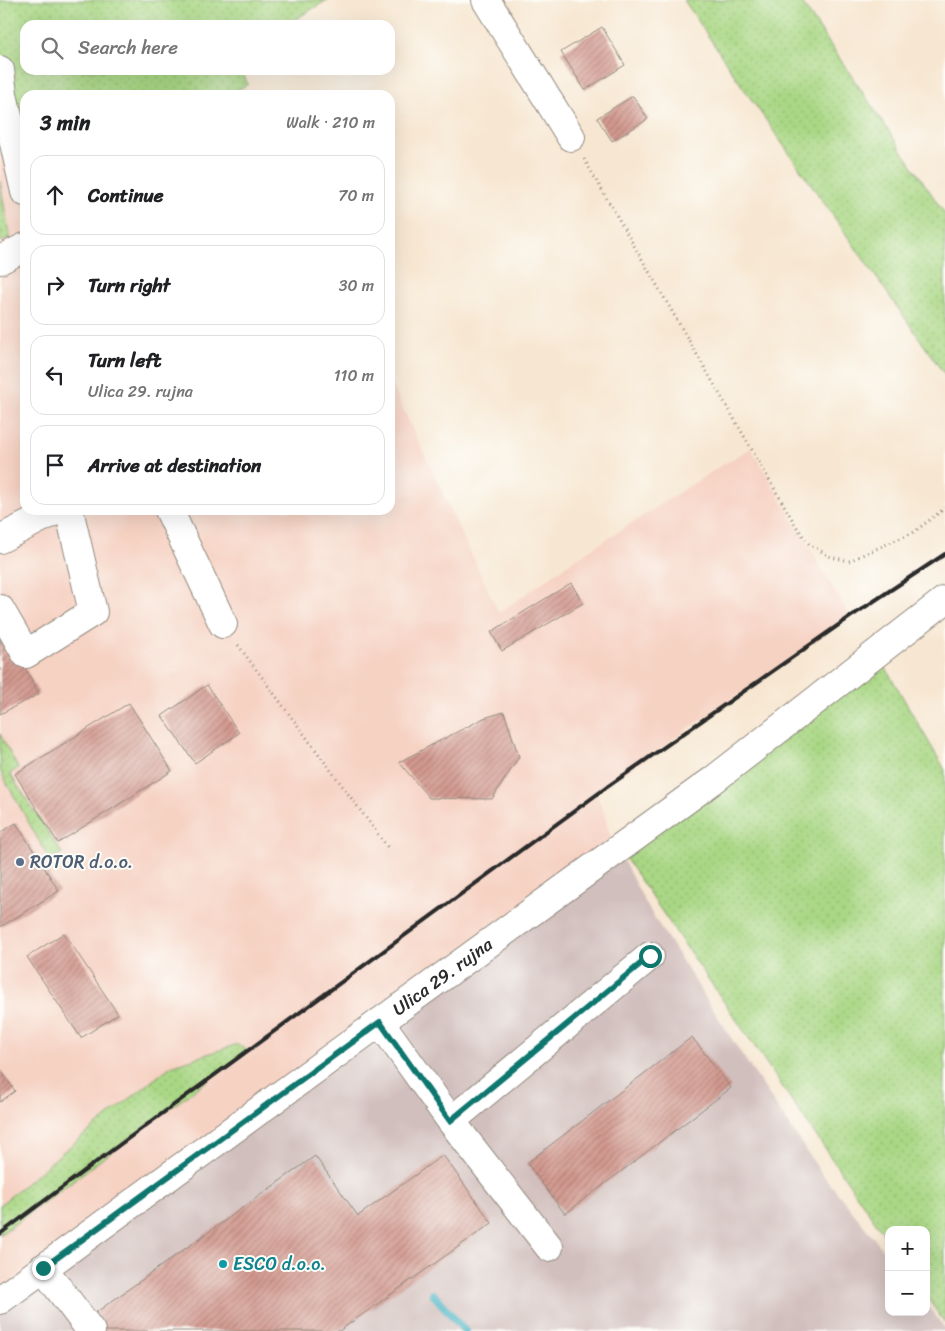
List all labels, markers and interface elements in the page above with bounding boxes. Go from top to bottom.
search box [20,20,395,75]
text: Search here [78,31,178,64]
icon: search [38,34,66,62]
text: 3 min [40,104,90,142]
text: Walk · 210 m [286,108,375,137]
text: Continue [88,179,164,212]
icon: ahead [41,181,69,209]
text: 70 m [338,181,374,210]
text: Turn right [88,269,170,302]
icon: right [41,271,69,299]
text: 30 m [339,271,374,300]
text: Turn left [88,344,161,377]
icon: left [41,361,69,389]
text: 110 m [334,361,374,390]
text: Ulica 29. rujna [88,377,193,406]
text: Arrive at destination [88,449,261,482]
icon: arrive [41,451,69,479]
place label: ROTOR d.o.o. [30,846,133,878]
marker: ROTOR d.o.o. [14,856,26,868]
street label: Ulica 29. rujna [385,929,500,1024]
route start [639,945,662,968]
map controls [885,1226,930,1316]
button: + [885,1226,930,1271]
place label: ESCO d.o.o. [233,1248,326,1280]
route end [32,1257,55,1280]
marker: ESCO d.o.o. [217,1258,229,1270]
button: − [885,1271,930,1316]

